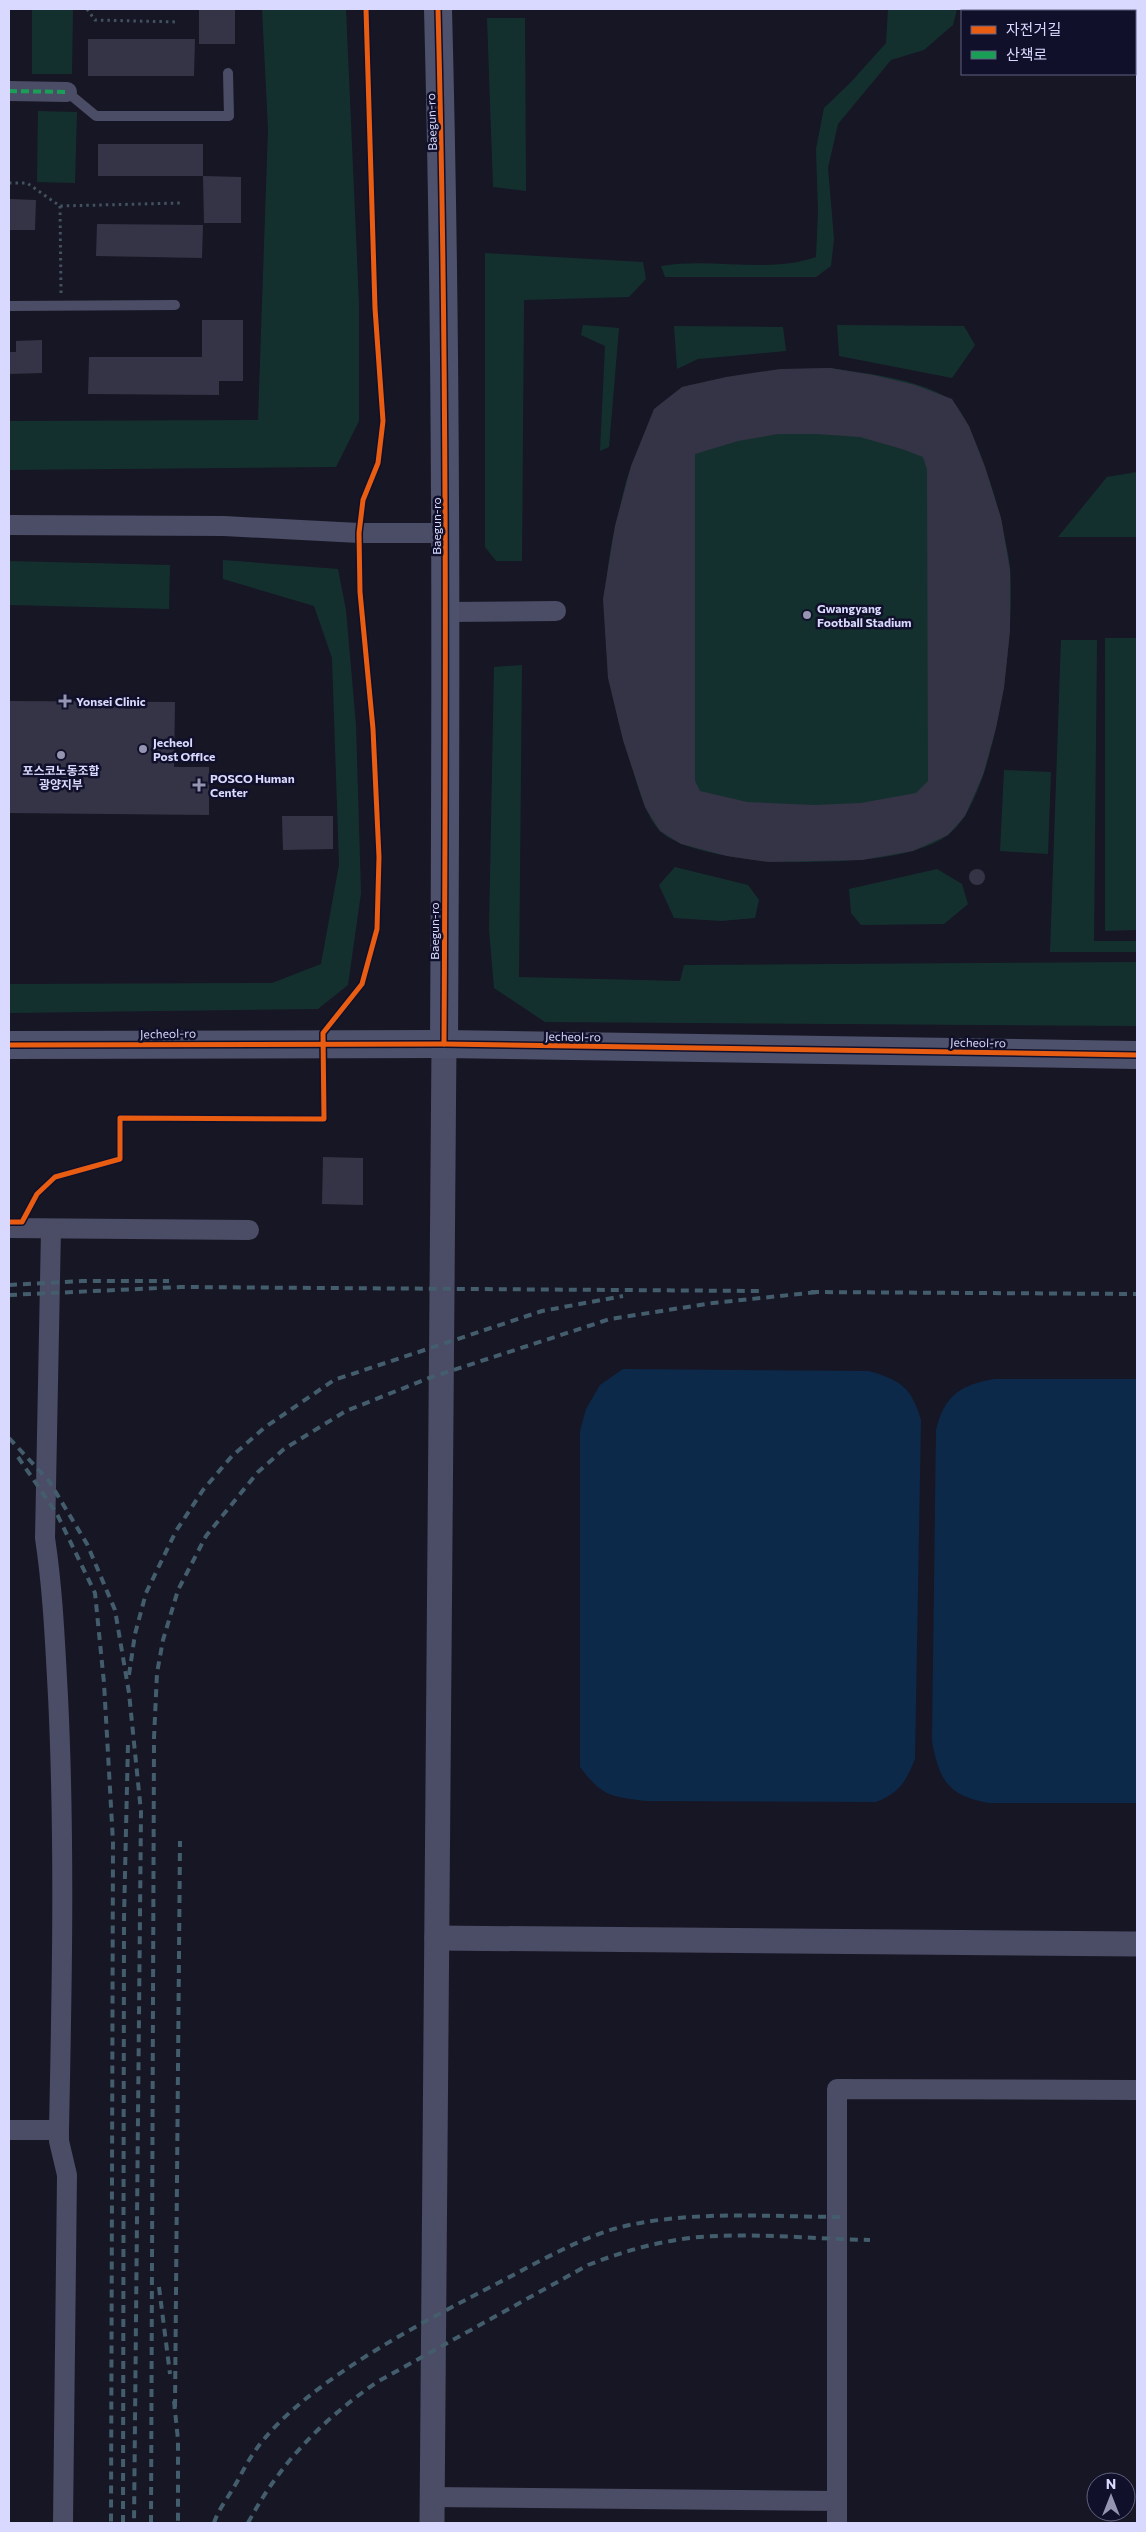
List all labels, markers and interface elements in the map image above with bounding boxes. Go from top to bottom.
legend [961,10,1136,75]
text: 자전거길 [1006,20,1061,38]
text: 산책로 [1006,45,1047,63]
street label: Baegun-ro [423,93,439,151]
street label: Baegun-ro [429,497,443,555]
place label: Gwangyang Football Stadium [817,601,912,629]
marker: Gwangyang Football Stadium [801,609,813,621]
marker: Yonsei Clinic [58,694,72,708]
place label: Yonsei Clinic [76,694,146,708]
place label: Jecheol Post Office [153,735,215,763]
marker: Jecheol Post Office [137,743,149,755]
marker: 포스코노동조합 광양지부 [55,749,67,761]
place label: 포스코노동조합 광양지부 [22,763,100,791]
place label: POSCO Human Center [210,771,295,799]
marker: POSCO Human Center [192,778,206,792]
street label: Baegun-ro [427,902,441,960]
street label: Jecheol-ro [140,1026,196,1041]
street label: Jecheol-ro [545,1029,601,1044]
street label: Jecheol-ro [950,1035,1006,1050]
north arrow [1086,2472,1136,2522]
text: N [1106,2475,1116,2492]

